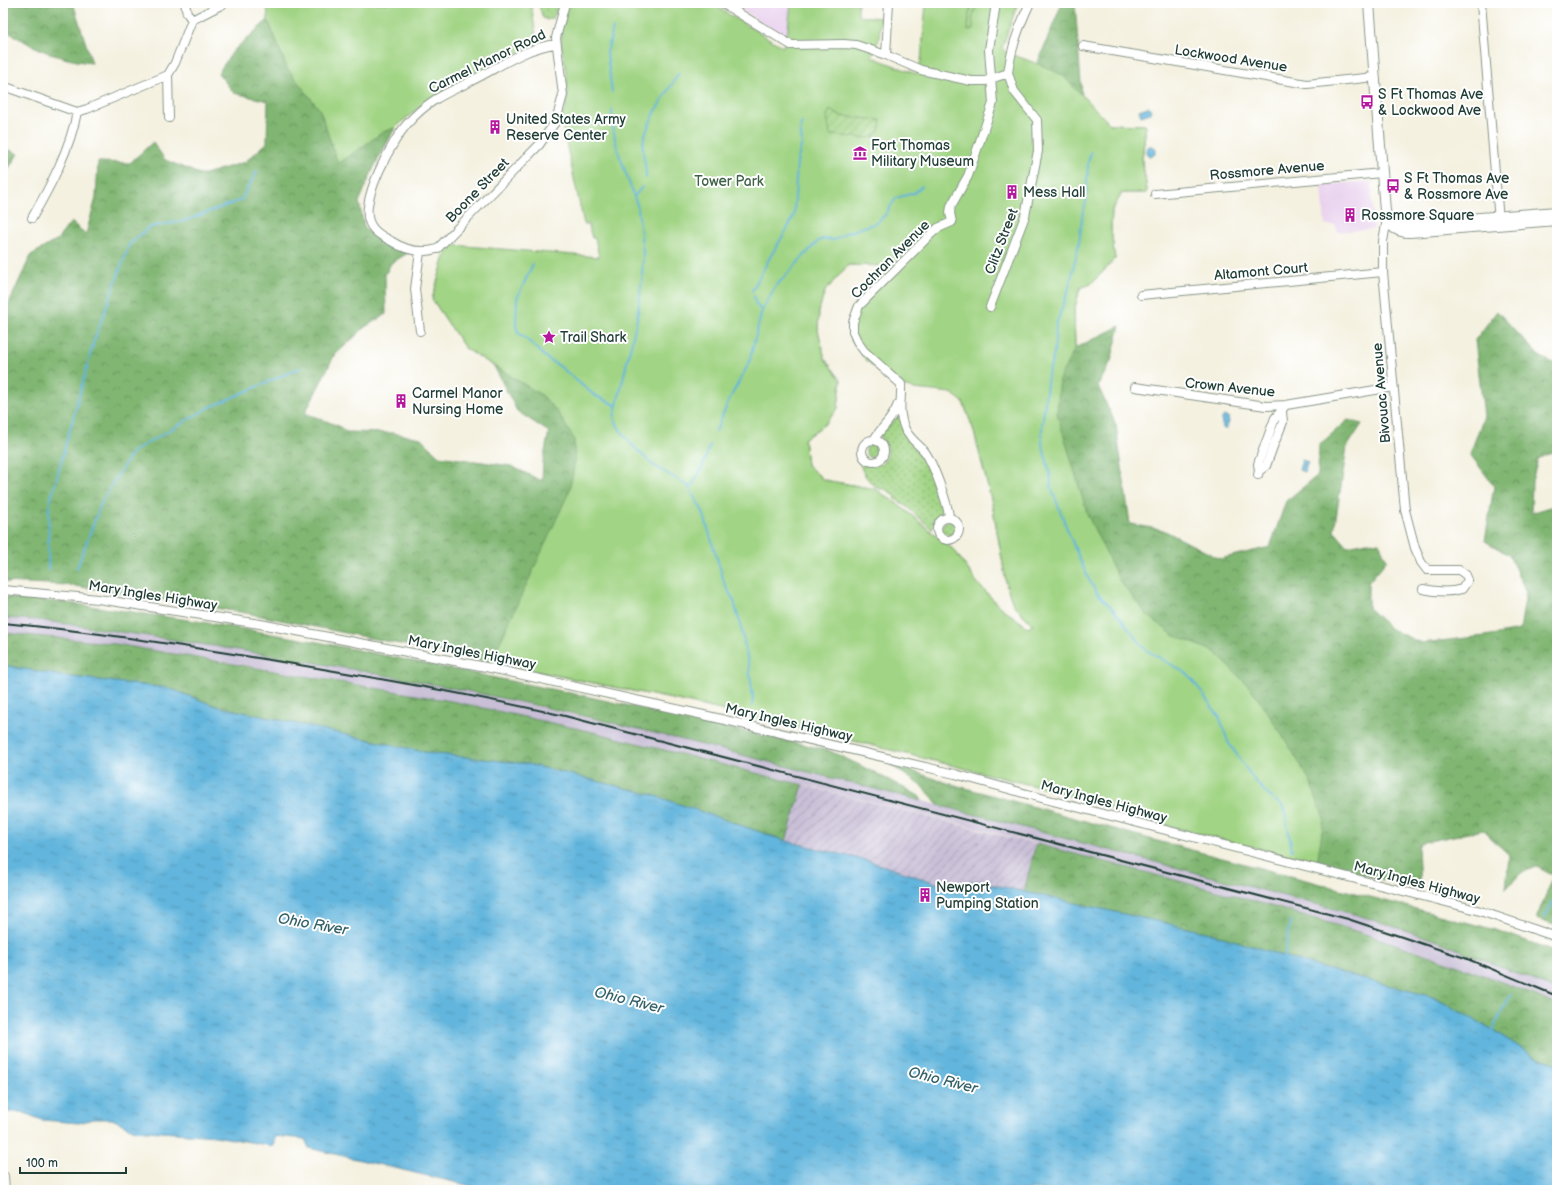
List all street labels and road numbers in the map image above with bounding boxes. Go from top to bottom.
street label: Carmel Manor Road [426,26,549,97]
street label: Lockwood Avenue [1173,41,1288,76]
street label: Boone Street [442,154,513,226]
street label: Rossmore Avenue [1209,157,1325,184]
street label: Clitz Street [981,205,1022,277]
street label: Cochran Avenue [847,216,933,302]
street label: Altamont Court [1213,259,1309,284]
street label: Bivouac Avenue [1369,342,1394,444]
street label: Crown Avenue [1184,374,1276,401]
street label: Mary Ingles Highway [87,577,219,614]
street label: Mary Ingles Highway [406,632,538,673]
street label: Mary Ingles Highway [724,700,855,746]
street label: Mary Ingles Highway [1039,776,1170,827]
street label: Mary Ingles Highway [1352,857,1483,908]

